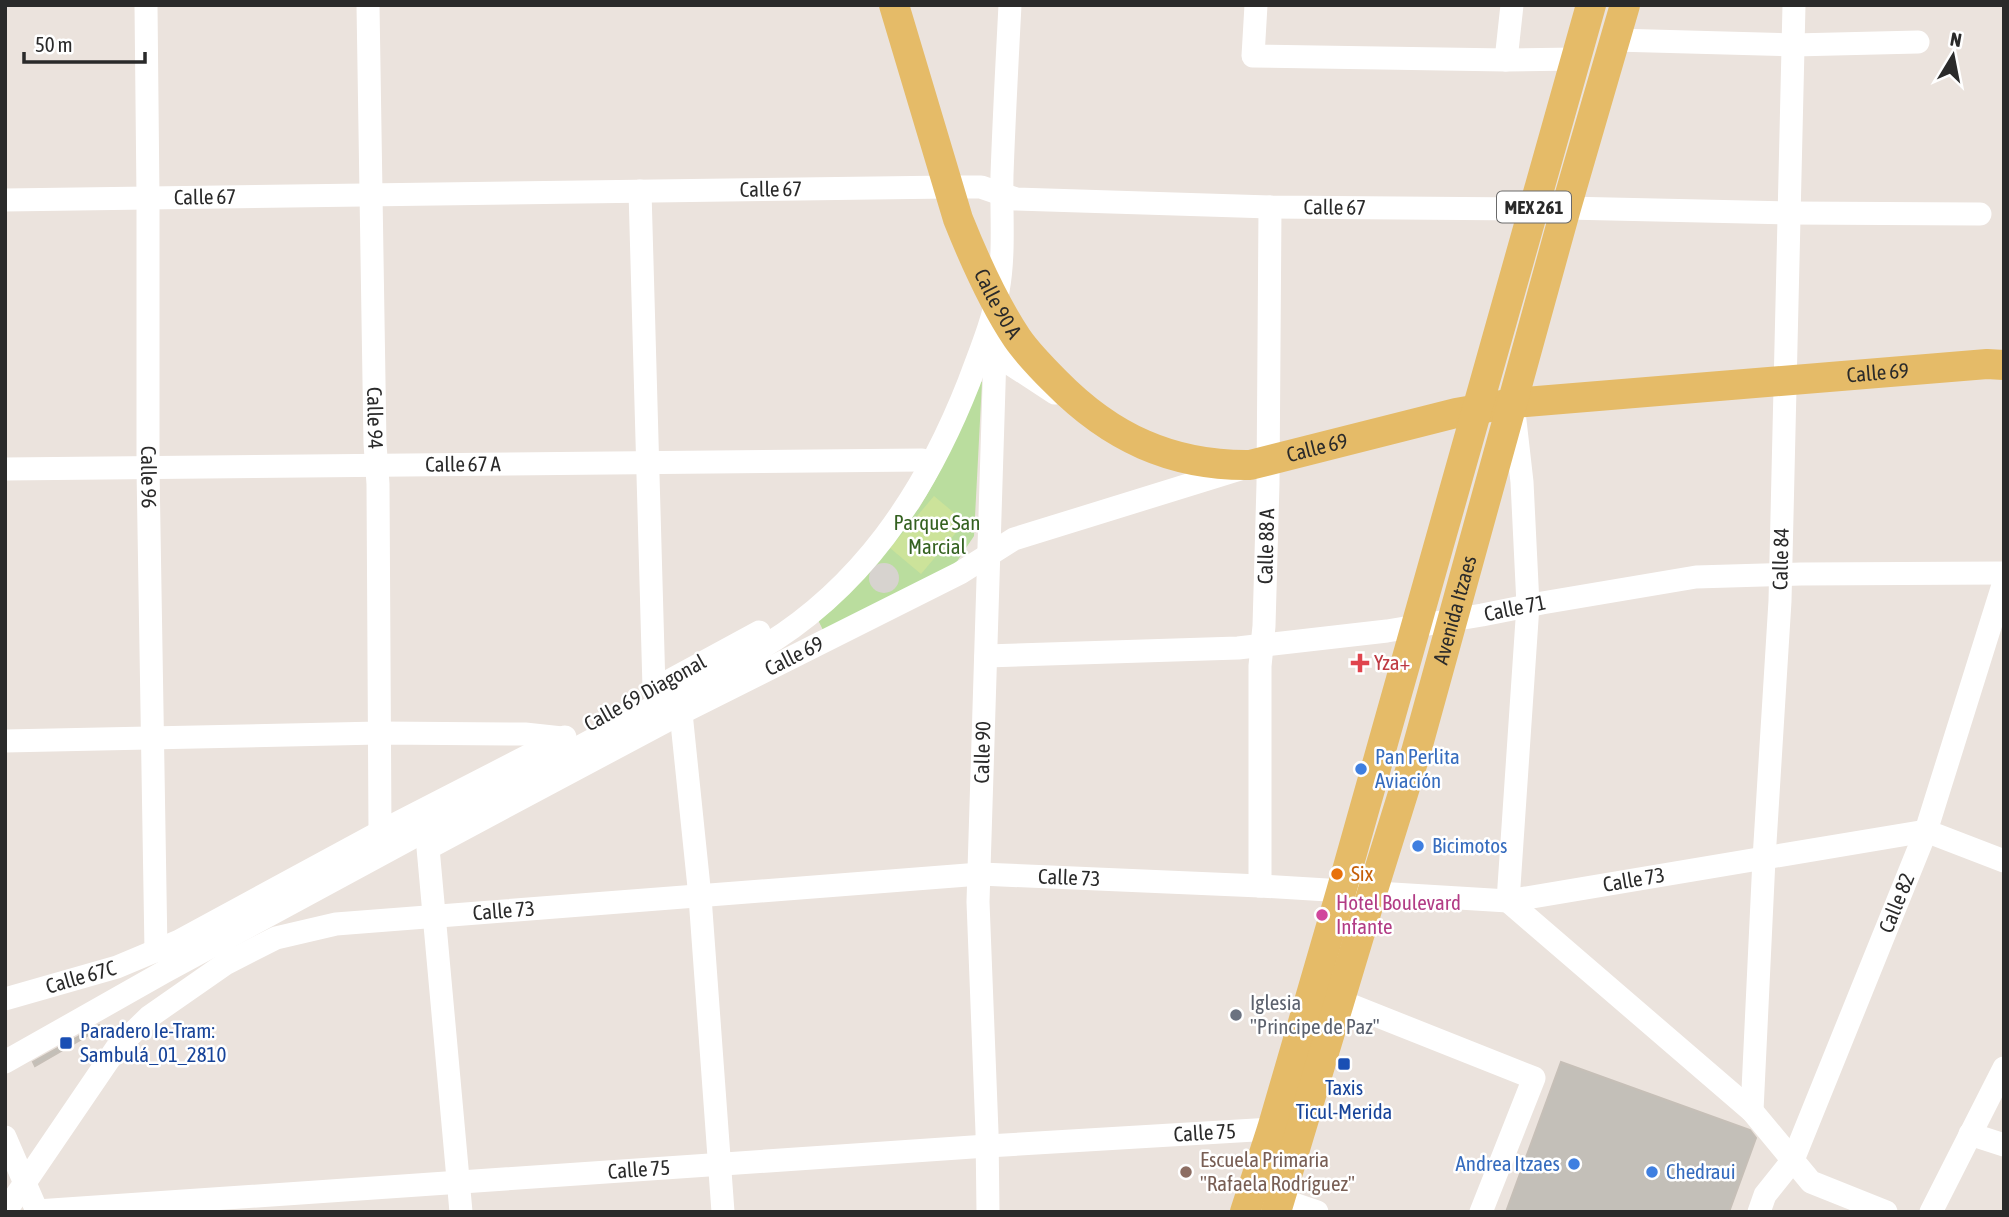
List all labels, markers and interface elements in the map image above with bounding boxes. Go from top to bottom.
scale bar [24,21,145,65]
north arrow [1918,21,1988,91]
text: N [1949,27,1963,51]
text: 50 m [35,32,73,56]
street label: Calle 67 [740,176,802,201]
street label: Calle 67 [174,184,236,209]
road number: MEX 261 [1497,192,1571,223]
street label: Calle 67 [1304,194,1366,219]
street label: Calle 90 A [970,265,1027,343]
street label: Calle 69 [1846,357,1910,387]
street label: Calle 94 [363,387,388,450]
street label: Calle 69 [1284,428,1350,466]
street label: Calle 96 [137,446,162,508]
street label: Calle 67 A [425,451,502,476]
street label: Calle 88 A [1252,507,1278,584]
park label: Parque San Marcial [893,510,981,558]
street label: Calle 84 [1767,527,1793,590]
street label: Avenida Itzaes [1428,553,1481,667]
street label: Calle 71 [1482,590,1548,625]
street label: Calle 69 [761,631,827,680]
street label: Calle 69 Diagonal [579,649,710,735]
place label: Yza+ [1374,650,1411,674]
marker: Yza+ [1352,655,1368,671]
street label: Calle 90 [969,721,995,784]
place label: Pan Perlita Aviación [1375,744,1460,792]
marker: Pan Perlita Aviación [1353,761,1369,777]
place label: Bicimotos [1432,833,1508,857]
marker: Bicimotos [1410,838,1426,854]
place label: Six [1351,861,1374,885]
street label: Calle 73 [1601,862,1666,896]
street label: Calle 73 [1038,864,1101,890]
marker: Six [1329,866,1345,882]
street label: Calle 82 [1873,869,1919,936]
place label: Hotel Boulevard Infante [1336,890,1461,938]
street label: Calle 73 [472,896,536,924]
marker: Hotel Boulevard Infante [1314,907,1330,923]
street label: Calle 67C [43,955,119,998]
place label: Iglesia "Principe de Paz" [1250,990,1380,1038]
marker: Iglesia "Principe de Paz" [1228,1007,1244,1023]
place label: Paradero Ie-Tram: Sambulá_01_2810 [80,1018,226,1066]
marker: Paradero Ie-Tram: Sambulá_01_2810 [58,1035,74,1051]
marker: Taxis Ticul-Merida [1336,1056,1352,1072]
place label: Taxis Ticul-Merida [1296,1075,1392,1123]
street label: Calle 75 [1173,1118,1237,1146]
place label: Escuela Primaria "Rafaela Rodríguez" [1200,1147,1355,1195]
place label: Andrea Itzaes [1456,1151,1560,1175]
street label: Calle 75 [607,1155,671,1183]
marker: Andrea Itzaes [1566,1156,1582,1172]
place label: Chedraui [1666,1159,1736,1183]
marker: Escuela Primaria "Rafaela Rodríguez" [1178,1164,1194,1180]
marker: Chedraui [1644,1164,1660,1180]

